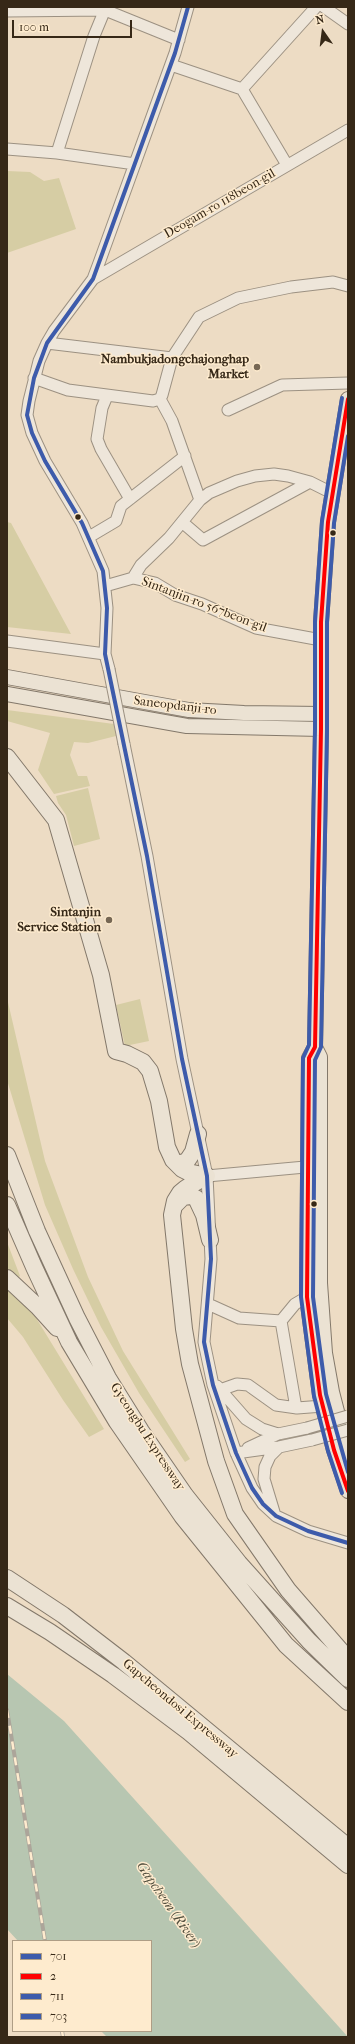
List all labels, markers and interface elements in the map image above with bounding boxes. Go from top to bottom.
scale bar [14,12,134,38]
north arrow [303,12,343,52]
text: N [314,13,326,27]
text: 100 m [19,20,49,34]
street label: Deogam-ro 118beon-gil [162,166,278,242]
place label: Nambukjadongchajonghap Market [101,352,249,383]
marker: Nambukjadongchajonghap Market [252,362,262,372]
unlabelled marker [73,512,83,522]
unlabelled marker [328,528,338,538]
street label: Sintanjin-ro 567beon-gil [139,574,269,636]
street label: Saneopdanji-ro [133,693,217,719]
place label: Sintanjin Service Station [17,905,101,936]
marker: Sintanjin Service Station [104,915,114,925]
unlabelled marker [309,1199,319,1209]
street label: Gyeongbu Expressway [106,1380,188,1494]
street label: Gapcheondosi Expressway [119,1656,241,1762]
water label: Gapcheon (River) [132,1859,204,1951]
legend [12,1940,152,2032]
text: 701 [50,1949,67,1963]
text: 2 [50,1969,56,1983]
text: 711 [50,1989,64,2003]
text: 703 [50,2009,67,2023]

